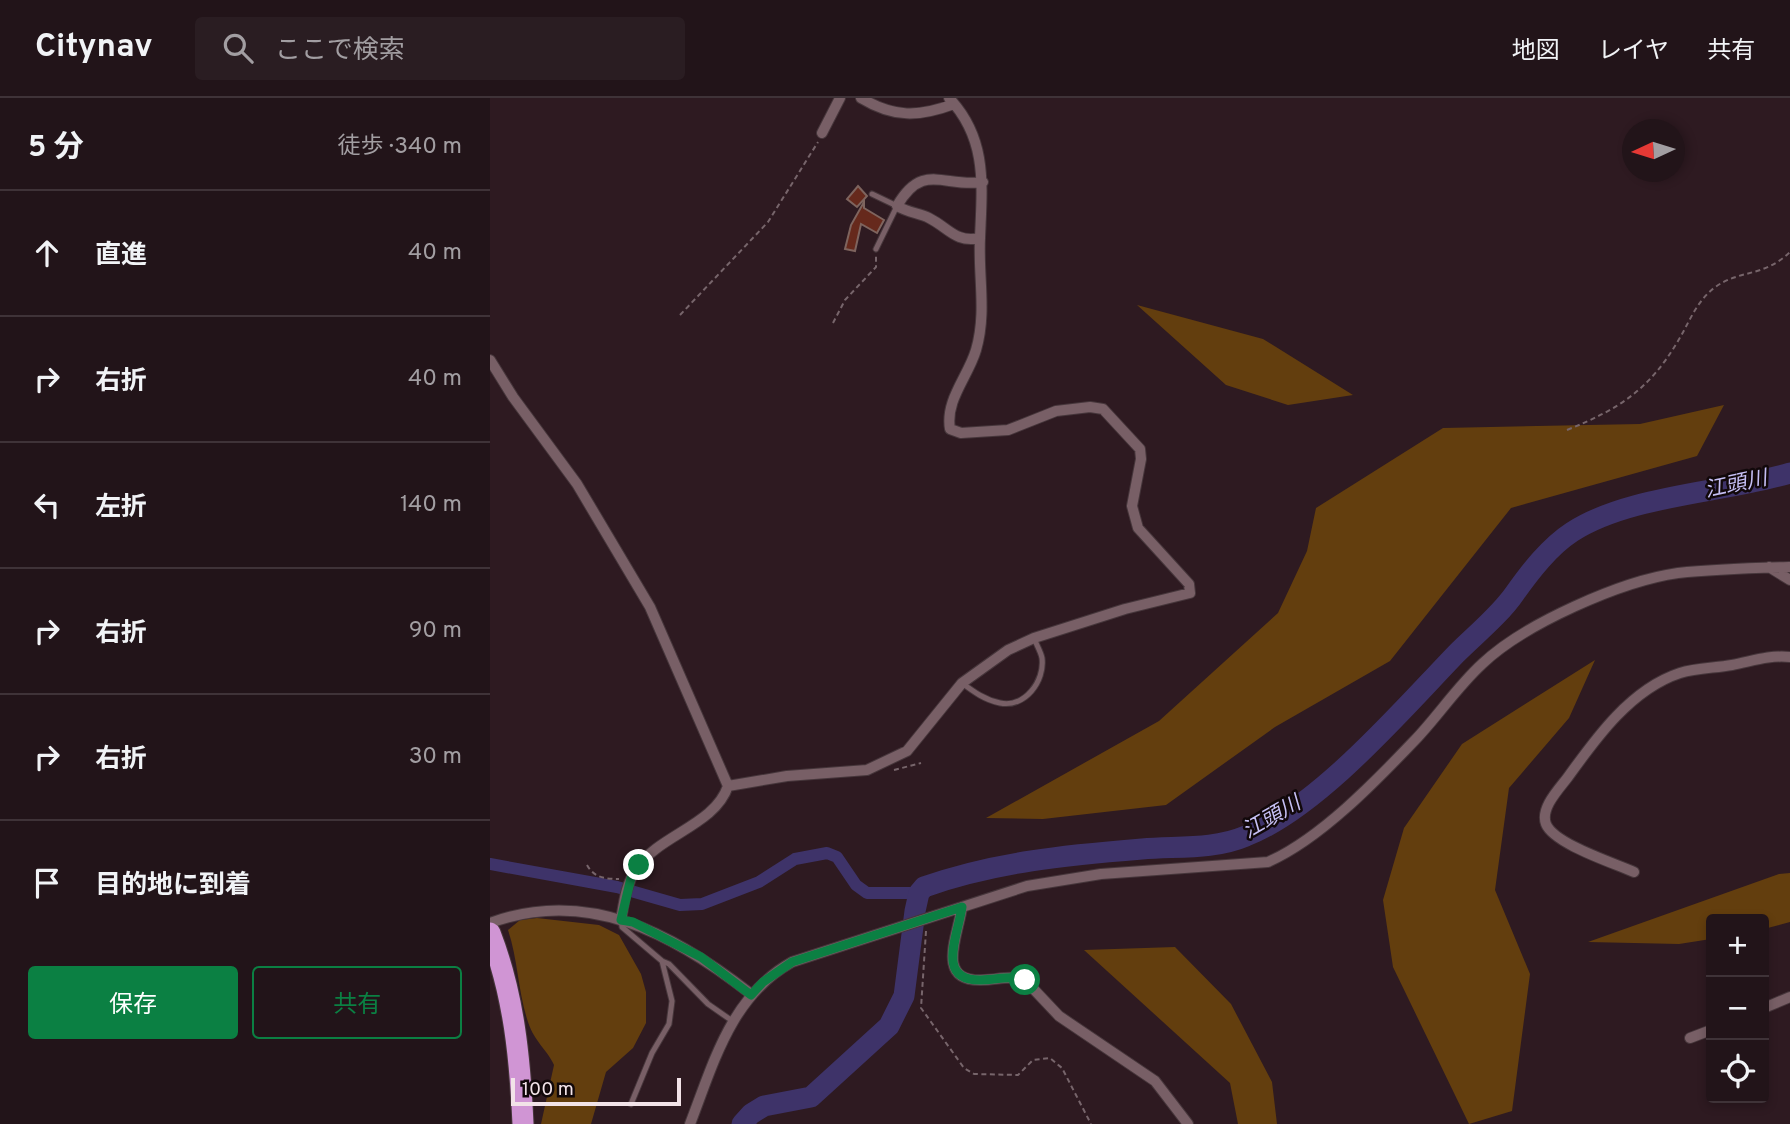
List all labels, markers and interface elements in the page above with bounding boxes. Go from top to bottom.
search box [195,17,685,80]
text: Citynav [35,27,153,69]
icon: search [219,29,257,67]
text: ここで検索 [275,35,405,68]
text: 地図 [1512,37,1560,67]
text: レイヤ [1598,37,1669,67]
text: 共有 [1707,37,1755,67]
north arrow [1622,119,1685,182]
text: 5 分 [28,130,84,167]
text: 徒歩 · 340 m [337,133,462,162]
icon: ahead [28,234,66,272]
text: 40 m [408,239,462,268]
text: 直進 [95,240,147,273]
icon: right [28,360,66,398]
text: 40 m [408,365,462,394]
text: 右折 [95,366,147,399]
water label: 江頭川 [1702,465,1772,505]
icon: left [28,486,66,524]
text: 140 m [400,491,462,520]
text: 左折 [95,492,147,525]
icon: right [28,612,66,650]
text: 90 m [409,617,462,646]
text: 右折 [95,618,147,651]
icon: right [28,738,66,776]
text: 30 m [409,743,462,772]
text: 右折 [95,744,147,777]
water label: 江頭川 [1238,790,1308,845]
route end [623,849,654,880]
icon: arrive [28,864,66,902]
text: 目的地に到着 [95,870,251,903]
map controls [1706,914,1769,1103]
button: + [1706,914,1769,977]
route start [1009,964,1040,995]
button: 保存 [28,966,238,1039]
button: 共有 [252,966,462,1039]
button: − [1706,977,1769,1040]
button: locate [1706,1040,1769,1103]
scale bar [511,1075,681,1107]
text: 100 m [522,1078,574,1102]

